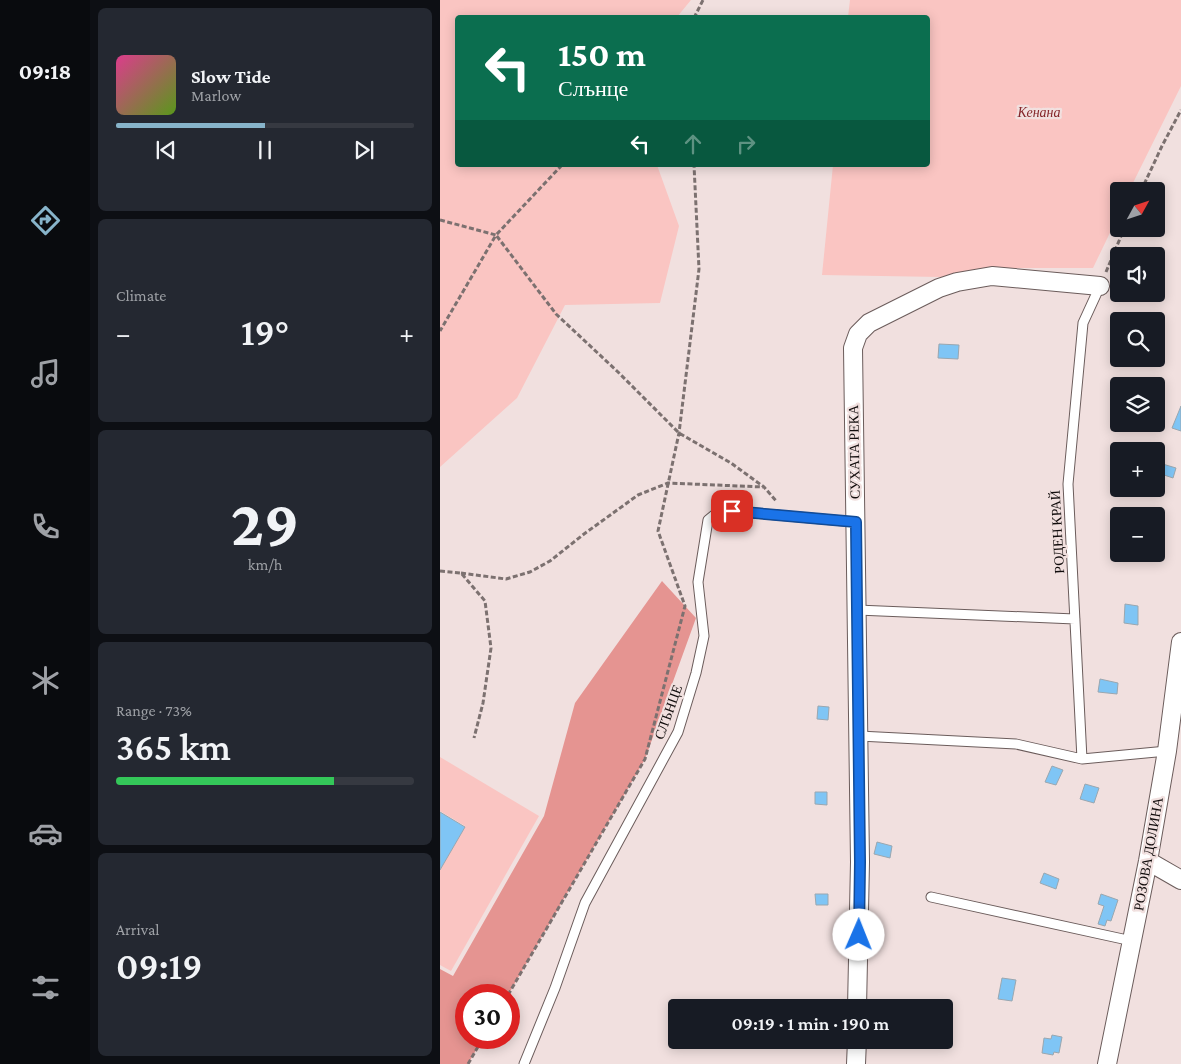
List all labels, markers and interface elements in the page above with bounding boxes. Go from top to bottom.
icon: left [475,35,540,100]
text: 150 m [558,35,646,74]
text: 09:18 [19,59,71,84]
text: Slow Tide [191,66,271,87]
text: Слънце [558,76,628,101]
text: Marlow [191,87,241,104]
park label: Кенана [1016,104,1061,120]
icon: left [626,130,654,158]
icon: ahead [679,130,707,158]
icon: right [732,130,760,158]
icon: previous [152,136,180,164]
icon: pause [251,136,279,164]
icon: next [350,136,378,164]
north arrow [1110,182,1165,238]
map controls [1110,182,1165,562]
icon: directions [28,203,63,238]
button: sound [1110,247,1165,302]
text: Climate [116,287,166,304]
text: 19° [241,311,289,353]
button: search [1110,312,1165,367]
text: − [116,318,131,349]
text: + [399,318,414,349]
icon: music [28,356,63,391]
button: layers [1110,377,1165,432]
street label: СУХАТА РЕКА [845,404,863,499]
button: + [1110,442,1165,497]
text: 29 [231,487,299,559]
pin [711,490,753,532]
street label: РОДЕН КРАЙ [1047,490,1067,574]
icon: arrive [718,497,746,525]
button: − [1110,507,1165,562]
icon: phone [28,509,63,544]
text: km/h [248,556,282,573]
icon: climate [28,663,63,698]
street label: СЛЪНЦЕ [651,682,685,742]
text: Range · 73% [116,702,192,719]
text: 365 km [116,726,231,768]
street label: РОЗОВА ДОЛИНА [1130,795,1166,912]
icon: car [28,816,63,851]
position arrow [832,908,884,960]
text: Arrival [116,921,160,938]
text: 09:19 [116,945,202,987]
icon: filters [28,970,63,1005]
speed limit sign: 30 [455,984,520,1049]
text: 09:19 · 1 min · 190 m [732,1013,889,1034]

